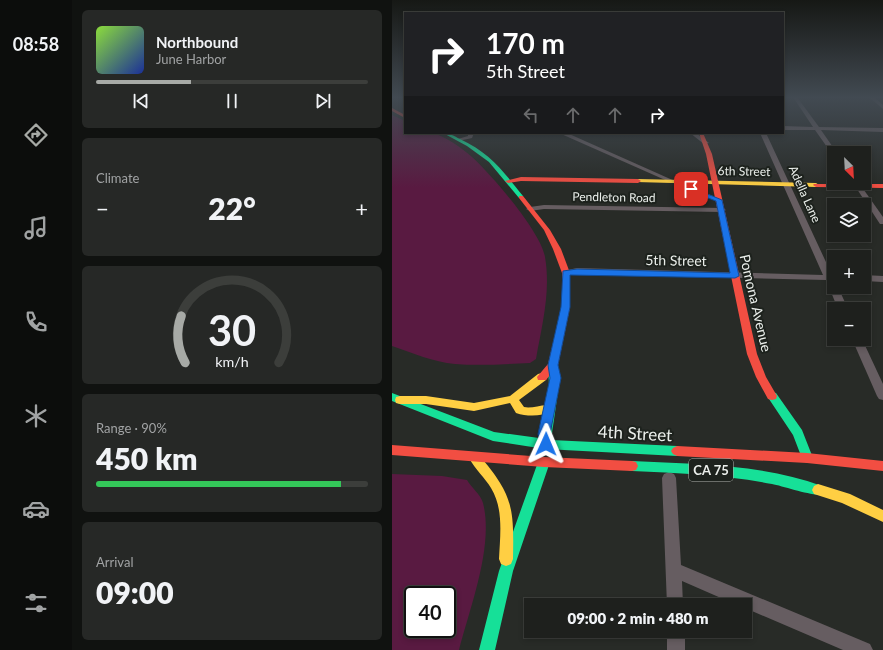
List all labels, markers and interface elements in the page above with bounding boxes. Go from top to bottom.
text: 170 m [486,26,565,60]
icon: right [420,28,472,80]
text: 08:58 [13,33,59,55]
text: Northbound [156,33,238,51]
text: June Harbor [156,51,226,67]
text: 5th Street [486,60,565,82]
icon: previous [130,90,152,112]
icon: pause [221,90,243,112]
icon: next [312,90,334,112]
icon: left [520,104,542,126]
icon: ahead [562,104,584,126]
icon: ahead [604,104,626,126]
icon: right [646,104,668,126]
icon: directions [22,121,50,149]
north arrow [827,146,871,190]
map controls [827,146,871,346]
street label: 6th Street [718,163,771,179]
street label: Adella Lane [786,163,824,225]
text: Climate [96,170,139,186]
pin [674,172,708,206]
icon: arrive [680,178,702,200]
street label: Pendleton Road [572,189,656,205]
text: 22° [208,190,256,226]
text: − [96,195,109,222]
text: + [355,195,368,222]
button: layers [827,198,871,242]
icon: music [22,214,50,242]
button: + [827,250,871,294]
street label: 5th Street [645,251,707,269]
street label: Pomona Avenue [737,253,775,353]
button: − [827,302,871,346]
text: 30 [208,305,256,355]
icon: phone [22,308,50,336]
text: km/h [215,353,249,370]
icon: climate [22,402,50,430]
text: Range · 90% [96,420,167,436]
street label: 4th Street [597,421,673,445]
position arrow [525,423,567,465]
text: 450 km [96,440,197,476]
road number: CA 75 [689,459,733,481]
icon: car [22,495,50,523]
text: Arrival [96,554,133,570]
text: 09:00 [96,574,174,610]
speed limit sign: 40 [404,586,456,638]
icon: filters [22,589,50,617]
text: 09:00 · 2 min · 480 m [567,609,709,627]

